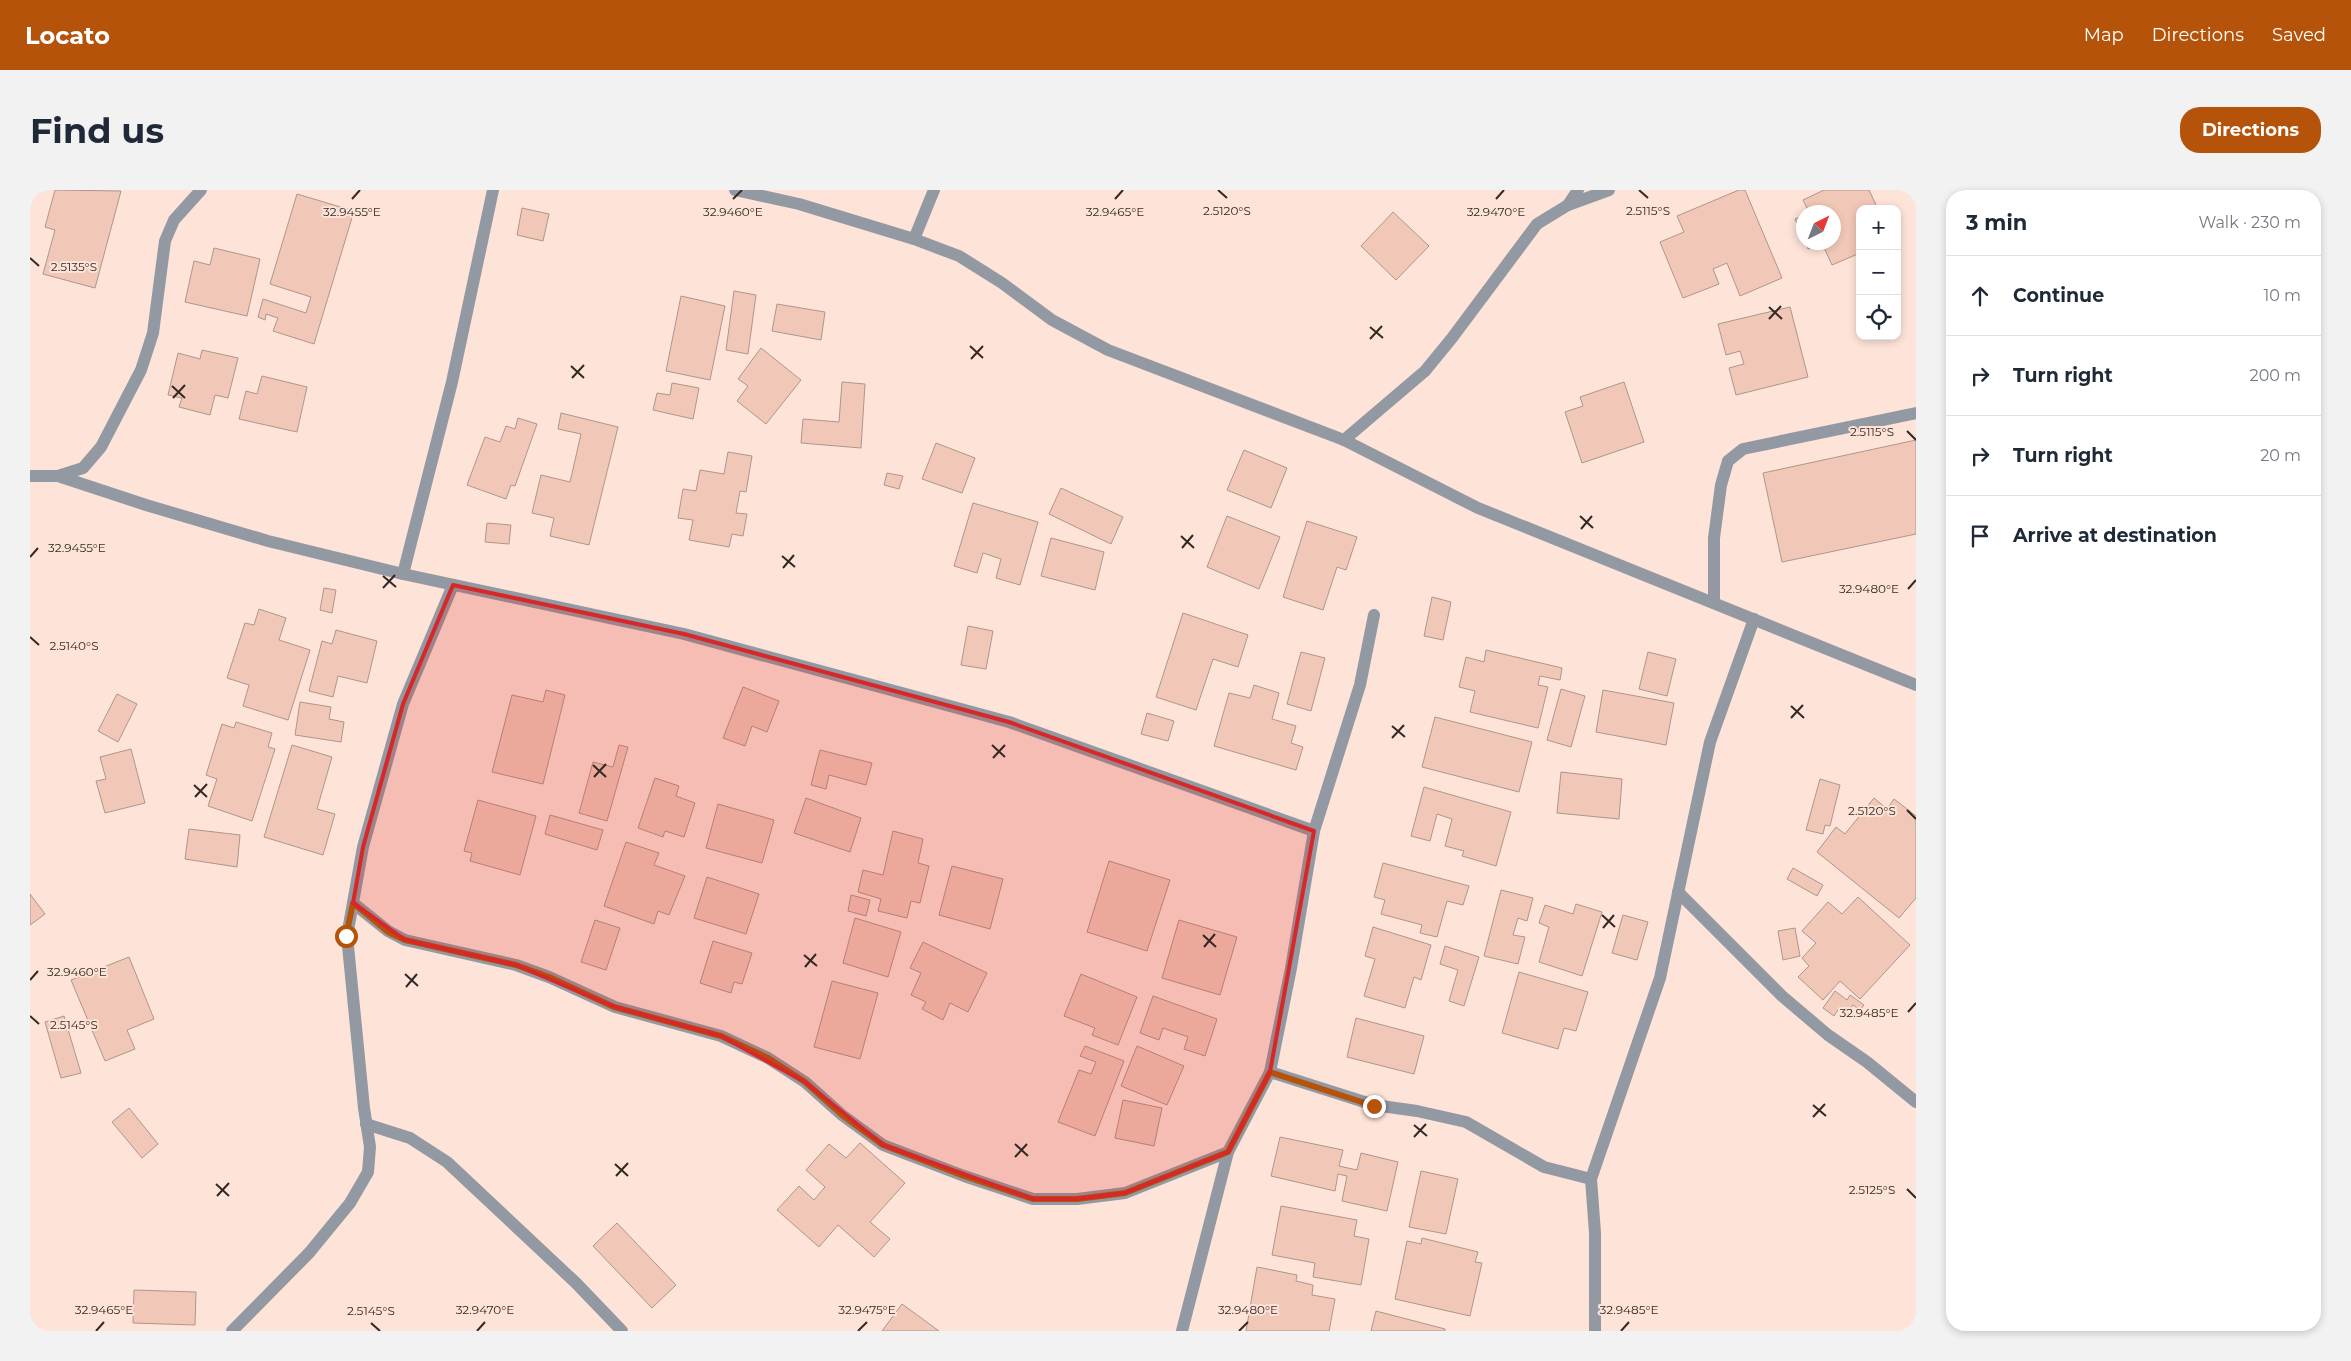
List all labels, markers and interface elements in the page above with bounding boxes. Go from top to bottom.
text: Locato [25,21,110,50]
text: Map [2084,24,2124,46]
text: Directions [2152,24,2244,46]
text: Saved [2272,24,2326,46]
button: Directions [2180,107,2321,153]
text: Find us [30,109,164,152]
text: 2.5120°S [1203,203,1251,218]
text: 2.5115°S [1626,203,1670,218]
text: 32.9455°E [323,204,381,219]
text: 32.9460°E [703,204,763,219]
text: 32.9465°E [1086,204,1144,219]
text: 32.9470°E [1467,204,1525,219]
north arrow [1796,205,1841,250]
map controls [1856,205,1901,340]
button: + [1856,205,1901,250]
text: 3 min [1966,210,2027,235]
text: Walk · 230 m [2199,213,2301,232]
button: − [1856,250,1901,295]
text: 2.5135°S [51,259,97,274]
icon: ahead [1966,282,1994,310]
text: Continue [2013,284,2104,307]
text: 10 m [2263,286,2301,305]
button: locate [1856,295,1901,340]
icon: right [1966,362,1994,390]
text: Turn right [2013,364,2113,387]
text: 200 m [2250,366,2301,385]
text: 2.5115°S [1850,424,1894,439]
icon: right [1966,442,1994,470]
text: Turn right [2013,444,2113,467]
text: 20 m [2260,446,2301,465]
icon: arrive [1966,522,1994,550]
text: Arrive at destination [2013,524,2217,547]
text: 32.9455°E [48,540,106,555]
text: 32.9480°E [1839,581,1899,596]
text: 2.5140°S [49,638,99,653]
text: 2.5120°S [1848,803,1896,818]
route start [335,925,358,948]
text: 32.9460°E [47,964,107,979]
text: 32.9485°E [1840,1005,1898,1020]
text: 2.5145°S [50,1017,98,1032]
route end [1363,1095,1386,1118]
text: 2.5125°S [1849,1182,1895,1197]
text: 32.9465°E [75,1302,133,1317]
text: 32.9470°E [456,1302,514,1317]
text: 32.9475°E [838,1302,896,1317]
text: 32.9480°E [1218,1302,1278,1317]
text: 32.9485°E [1600,1302,1658,1317]
text: 2.5145°S [347,1303,395,1318]

